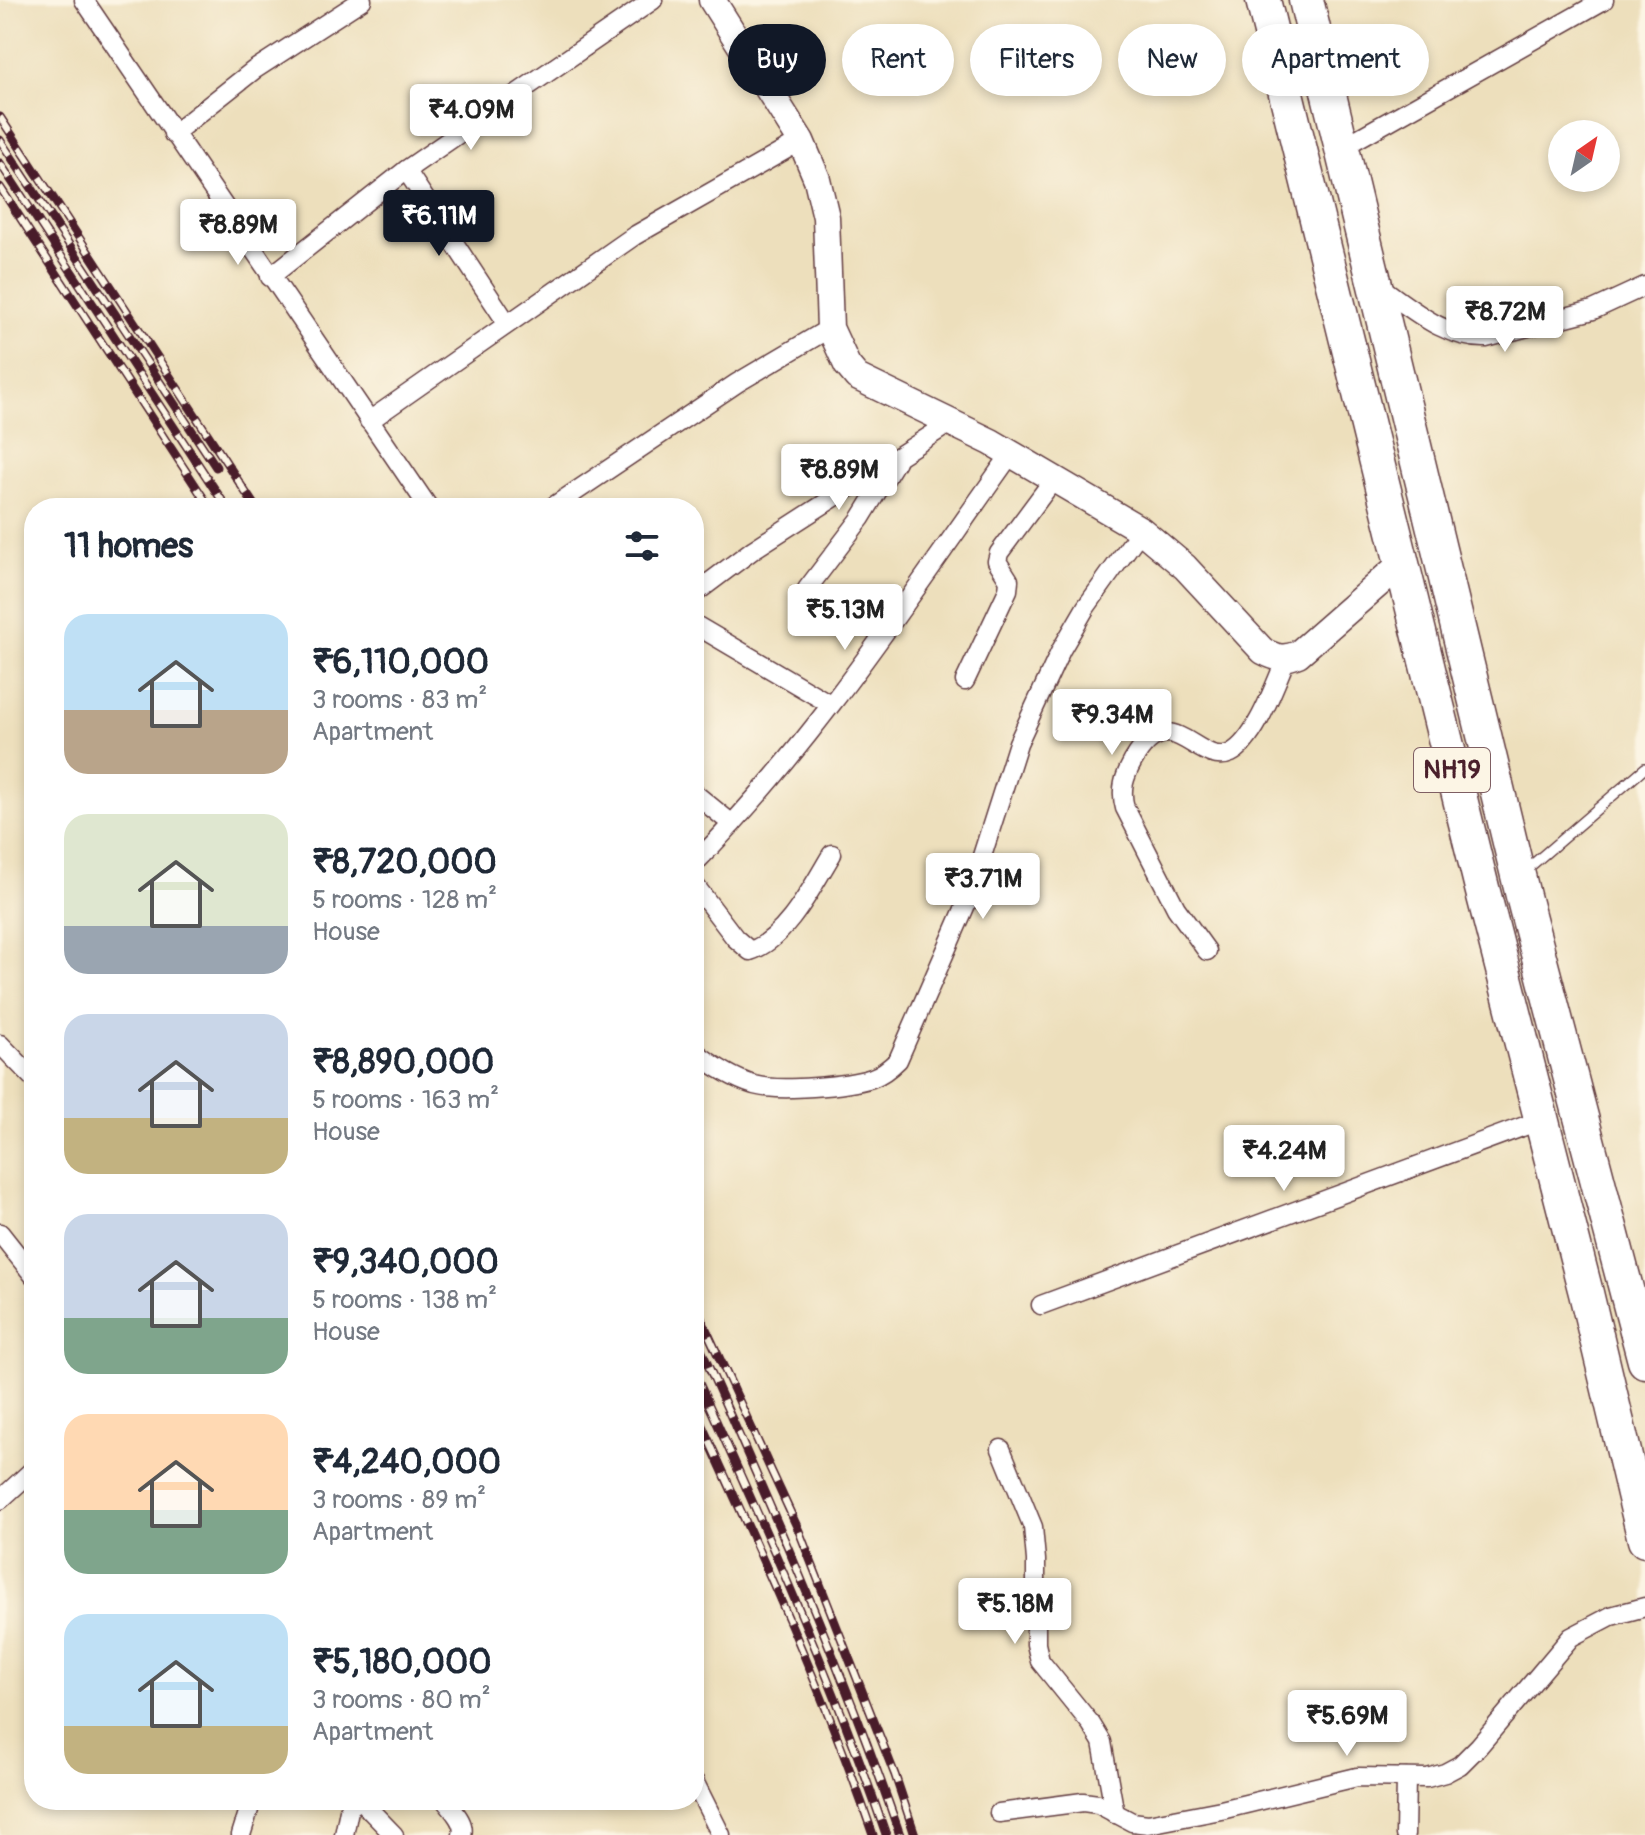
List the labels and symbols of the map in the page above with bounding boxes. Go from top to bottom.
pin: ₹4.09M [406,84,536,152]
north arrow [1548,120,1620,192]
pin: ₹6.11M [374,190,504,258]
pin: ₹8.89M [173,199,303,267]
pin: ₹8.72M [1440,286,1570,354]
pin: ₹8.89M [774,444,904,512]
pin: ₹5.13M [780,584,910,652]
pin: ₹9.34M [1047,689,1177,757]
road number: NH19 [1414,748,1490,792]
pin: ₹3.71M [918,853,1048,921]
pin: ₹4.24M [1219,1125,1349,1193]
pin: ₹5.18M [950,1578,1080,1646]
pin: ₹5.69M [1282,1690,1412,1758]

